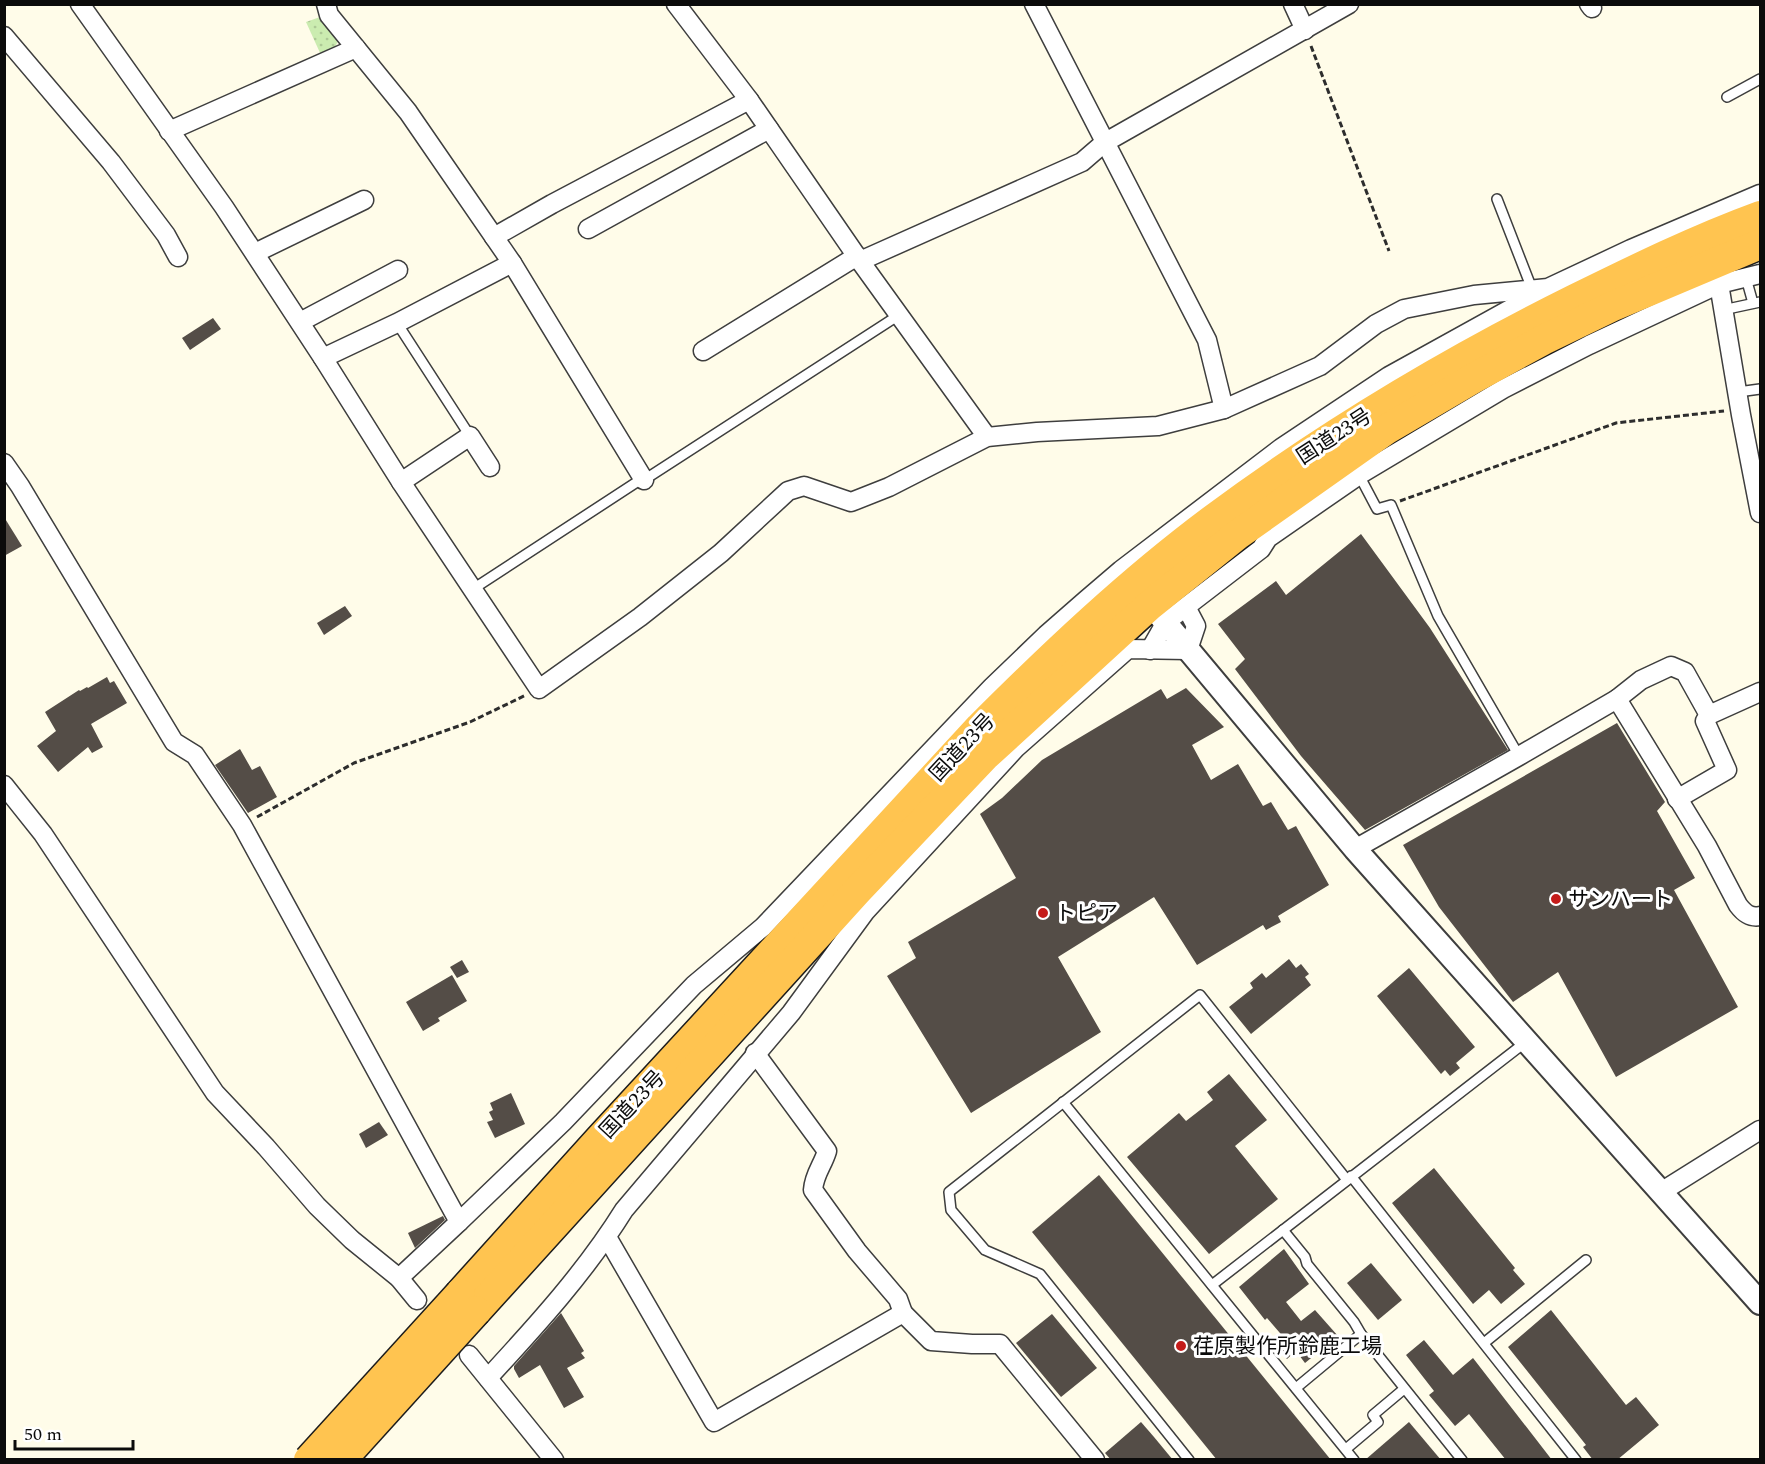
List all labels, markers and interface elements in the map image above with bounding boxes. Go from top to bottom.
street label: 国道23号 [1291,401,1378,473]
street label: 国道23号 [922,706,1003,789]
place label: サンハート [1568,884,1673,916]
marker: サンハート [1549,892,1563,906]
place label: トピア [1055,898,1118,930]
marker: トピア [1036,906,1050,920]
street label: 国道23号 [592,1063,673,1146]
place label: 荏原製作所鈴鹿工場 [1193,1331,1382,1363]
marker: 荏原製作所鈴鹿工場 [1174,1339,1188,1353]
scale bar [15,1413,134,1451]
text: 50 m [24,1421,62,1448]

